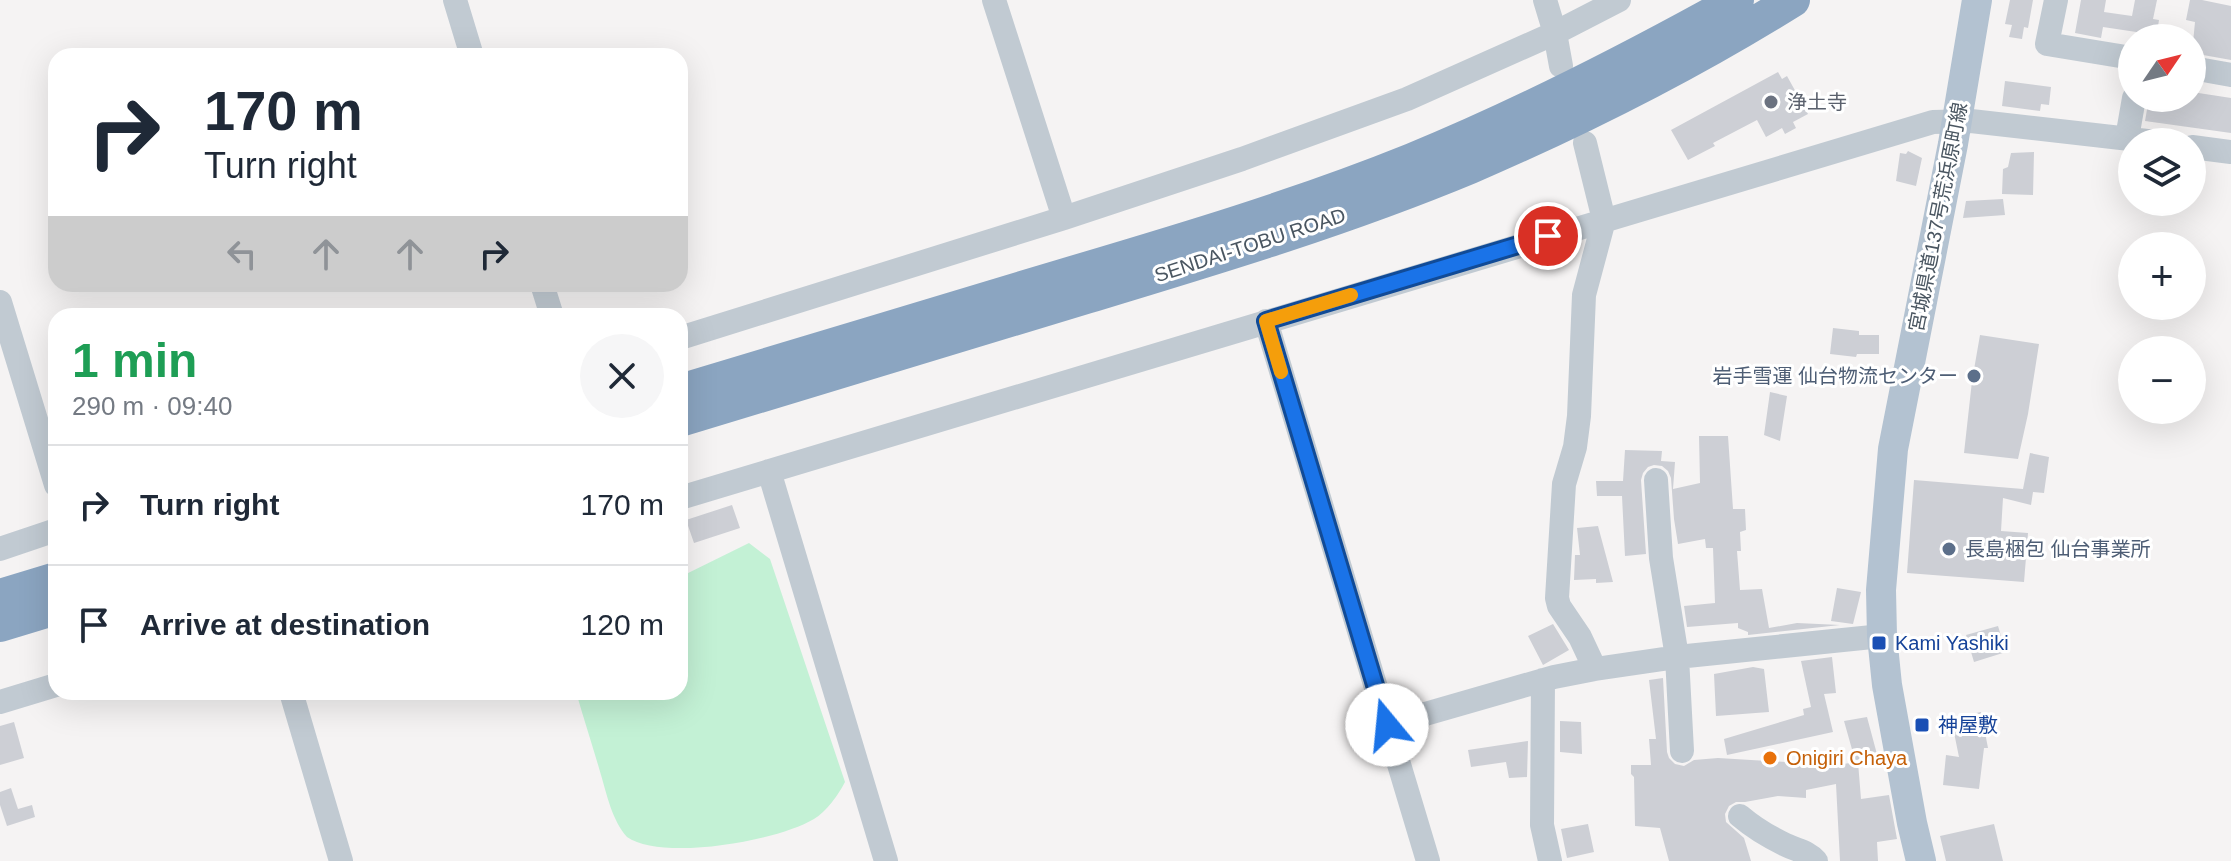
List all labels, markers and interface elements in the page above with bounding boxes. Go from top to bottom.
north arrow [2118,24,2206,112]
map controls [2118,24,2206,424]
text: 170 m [204,79,363,142]
icon: right [72,80,176,184]
place label: 浄土寺 [1787,91,1847,113]
marker: 浄土寺 [1762,93,1780,111]
street label: 宮城県道137号荒浜原町線 [1905,100,1971,334]
button: layers [2118,128,2206,216]
text: Turn right [204,145,357,186]
pin [1514,202,1582,270]
street label: SENDAI-TOBU ROAD [1152,204,1348,286]
icon: arrive [1526,214,1570,258]
icon: left [220,232,264,276]
icon: ahead [304,232,348,276]
icon: ahead [388,232,432,276]
icon: right [472,232,516,276]
button: + [2118,232,2206,320]
text: 1 min [72,334,197,387]
button: close [580,334,664,418]
button: − [2118,336,2206,424]
place label: 岩手雪運 仙台物流センター [1712,365,1958,387]
marker: 岩手雪運 仙台物流センター [1965,367,1983,385]
text: 290 m · 09:40 [72,391,232,421]
icon: right [72,483,116,527]
text: Turn right [140,488,279,521]
text: 170 m [581,488,664,521]
place label: 長島梱包 仙台事業所 [1965,538,2151,560]
marker: 長島梱包 仙台事業所 [1940,540,1958,558]
icon: arrive [72,603,116,647]
text: Arrive at destination [140,608,430,641]
text: 120 m [581,608,664,641]
place label: Kami Yashiki [1895,632,2009,654]
marker: Kami Yashiki [1870,634,1888,652]
position arrow [1345,683,1429,767]
place label: 神屋敷 [1938,714,1998,736]
marker: 神屋敷 [1913,716,1931,734]
place label: Onigiri Chaya [1786,747,1908,769]
marker: Onigiri Chaya [1761,749,1779,767]

